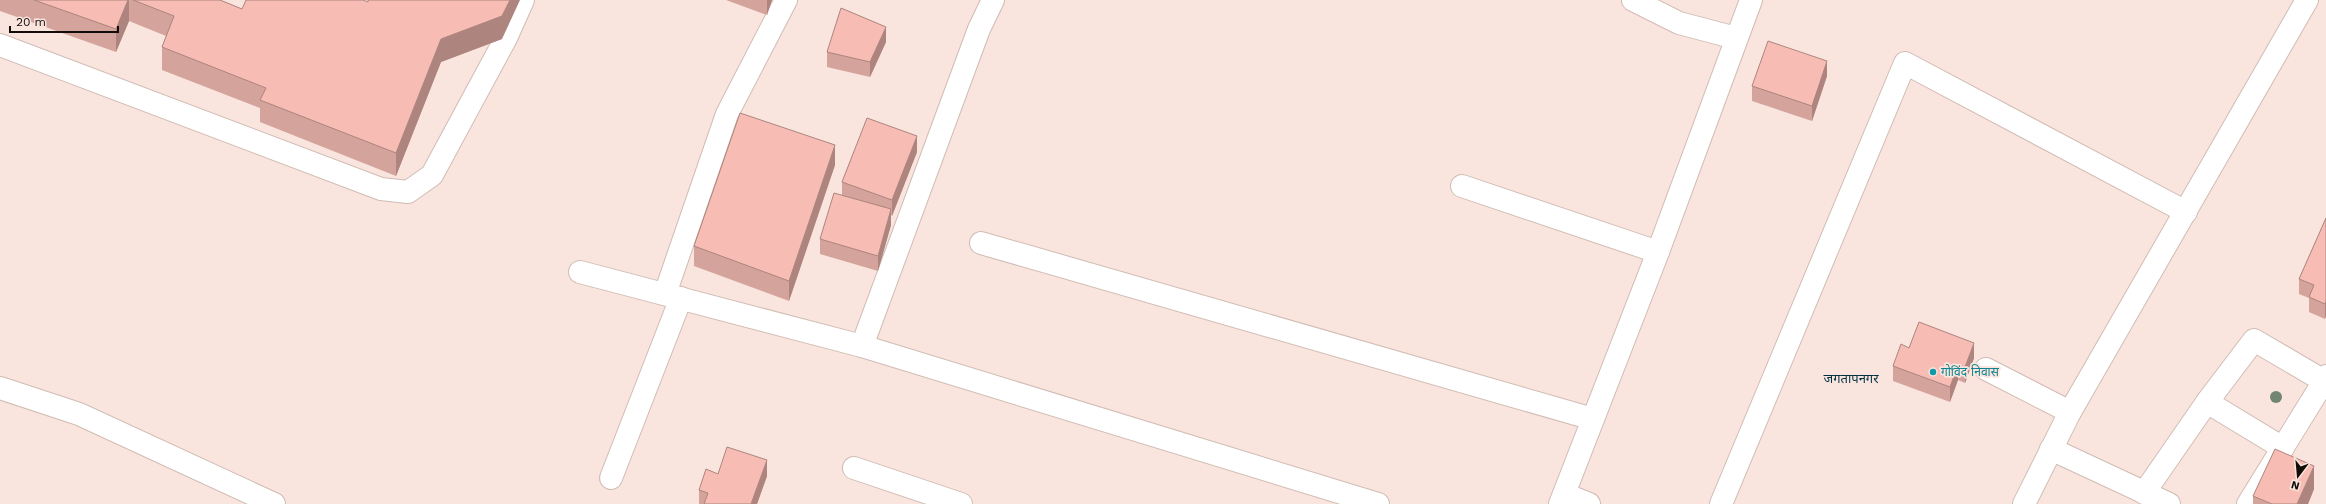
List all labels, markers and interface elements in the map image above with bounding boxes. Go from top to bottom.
scale bar [10,8,118,34]
text: 20 m [16,15,46,29]
place label: गोविंद निवास [1941,364,2000,379]
marker: गोविंद निवास [1928,367,1938,377]
district label: जगतापनगर [1824,371,1879,386]
north arrow [2278,456,2318,496]
text: N [2290,478,2301,493]

